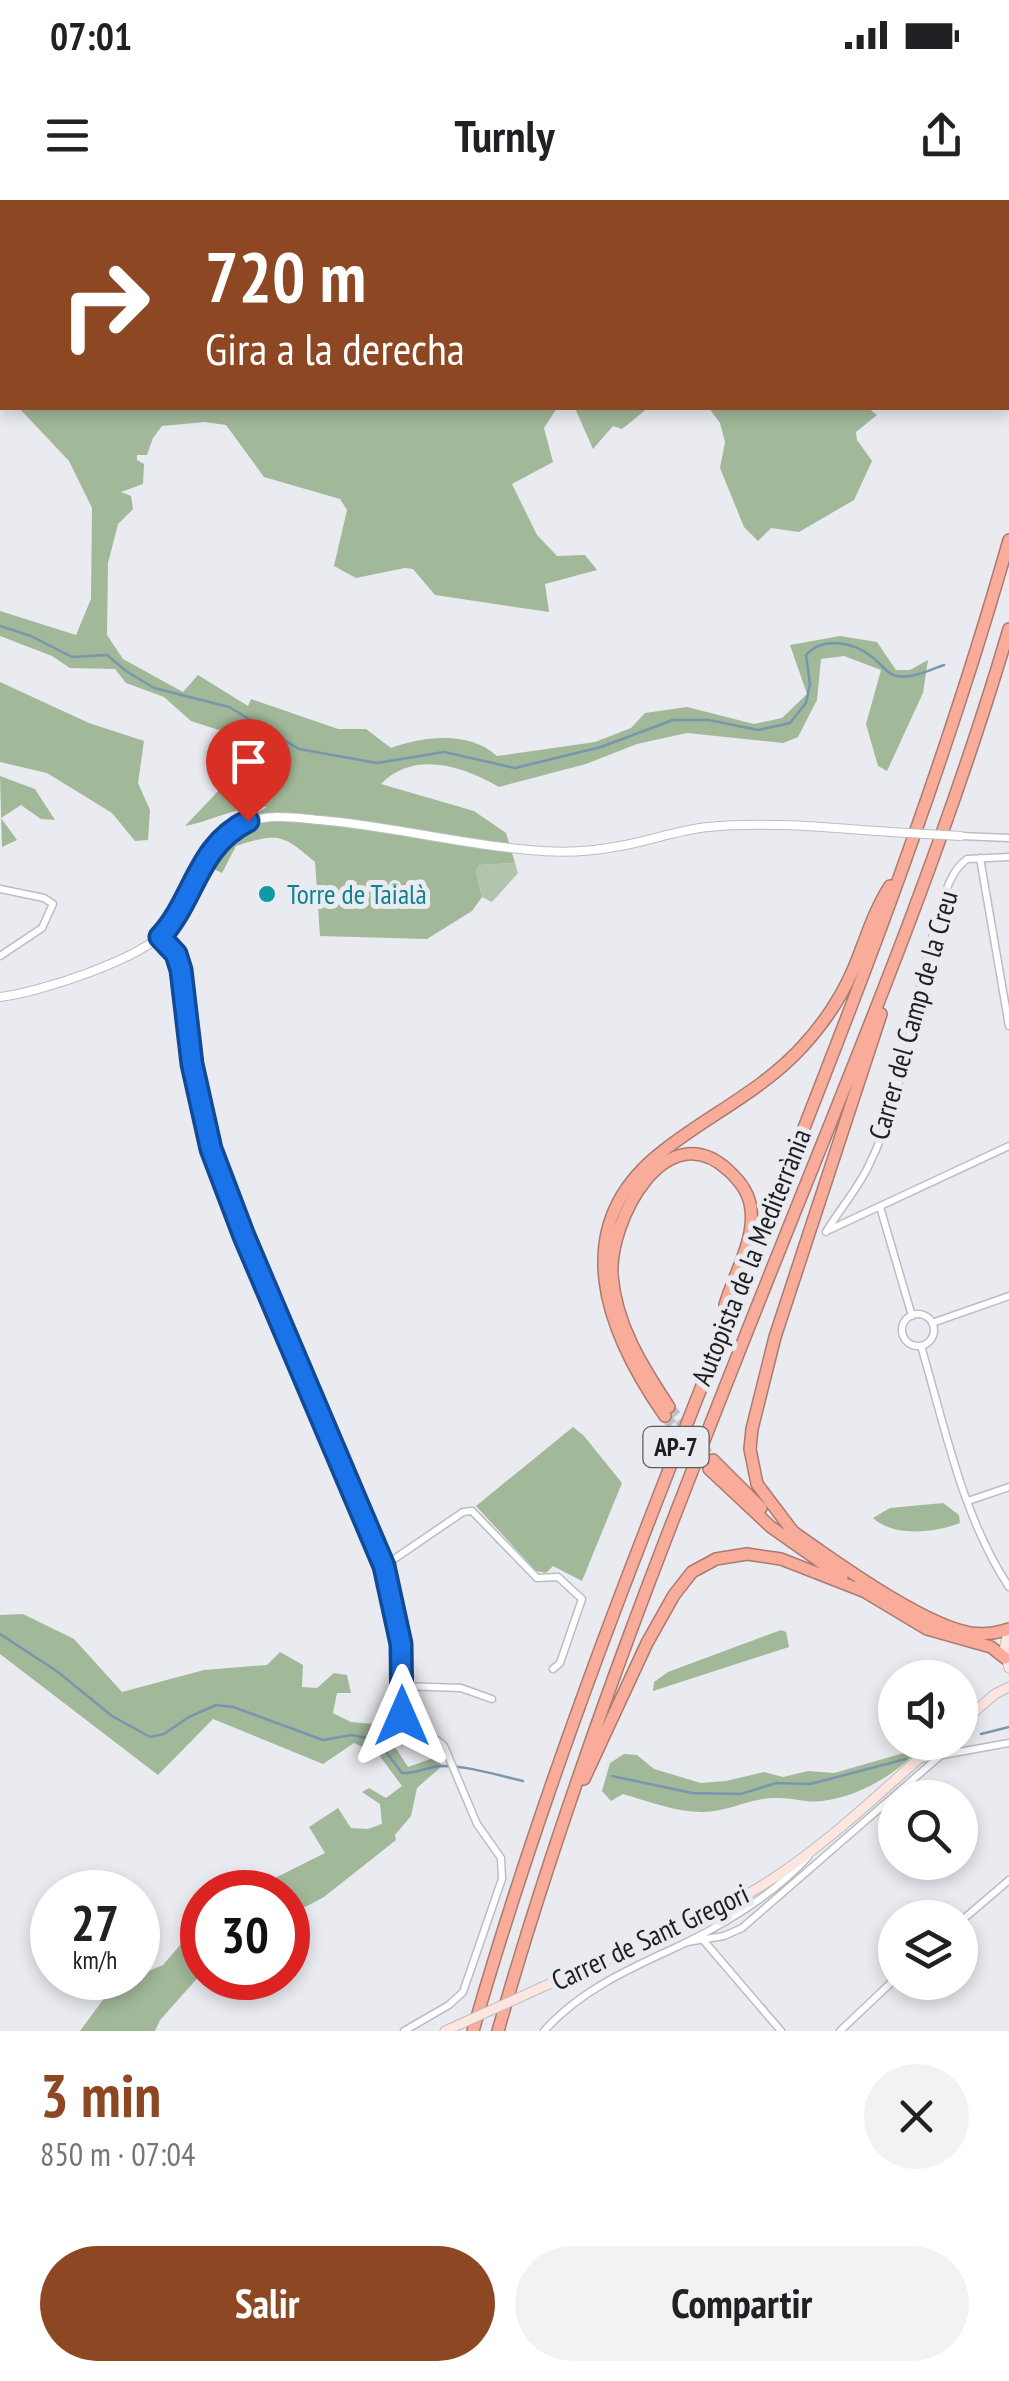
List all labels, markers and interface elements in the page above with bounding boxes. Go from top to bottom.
text: 07:01 [50,11,132,60]
text: Turnly [455,106,554,164]
icon: menu [40,108,95,163]
icon: share [914,108,969,163]
text: 720 m [205,231,366,321]
icon: right [40,240,170,370]
text: Gira a la derecha [205,319,465,377]
pin [206,719,291,822]
icon: arrive [221,734,276,789]
place label: Torre de Taialà [287,875,427,912]
marker: Torre de Taialà [256,883,278,905]
street label: Carrer del Camp de la Creu [859,886,966,1144]
street label: Autopista de la Mediterrània [682,1123,819,1391]
road number: AP-7 [644,1427,708,1467]
map controls [878,1660,978,2000]
button: sound [878,1660,978,1760]
position arrow [350,1664,454,1768]
button: search [878,1780,978,1880]
speed limit sign: 30 [180,1870,310,2000]
street label: Carrer de Sant Gregori [545,1875,754,1998]
text: 27 [71,1890,119,1955]
button: layers [878,1900,978,2000]
text: km/h [73,1944,117,1976]
text: 3 min [40,2056,161,2134]
button: close [864,2064,969,2169]
text: 850 m · 07:04 [40,2133,195,2175]
button: Salir [40,2246,495,2361]
button: Compartir [515,2246,969,2361]

